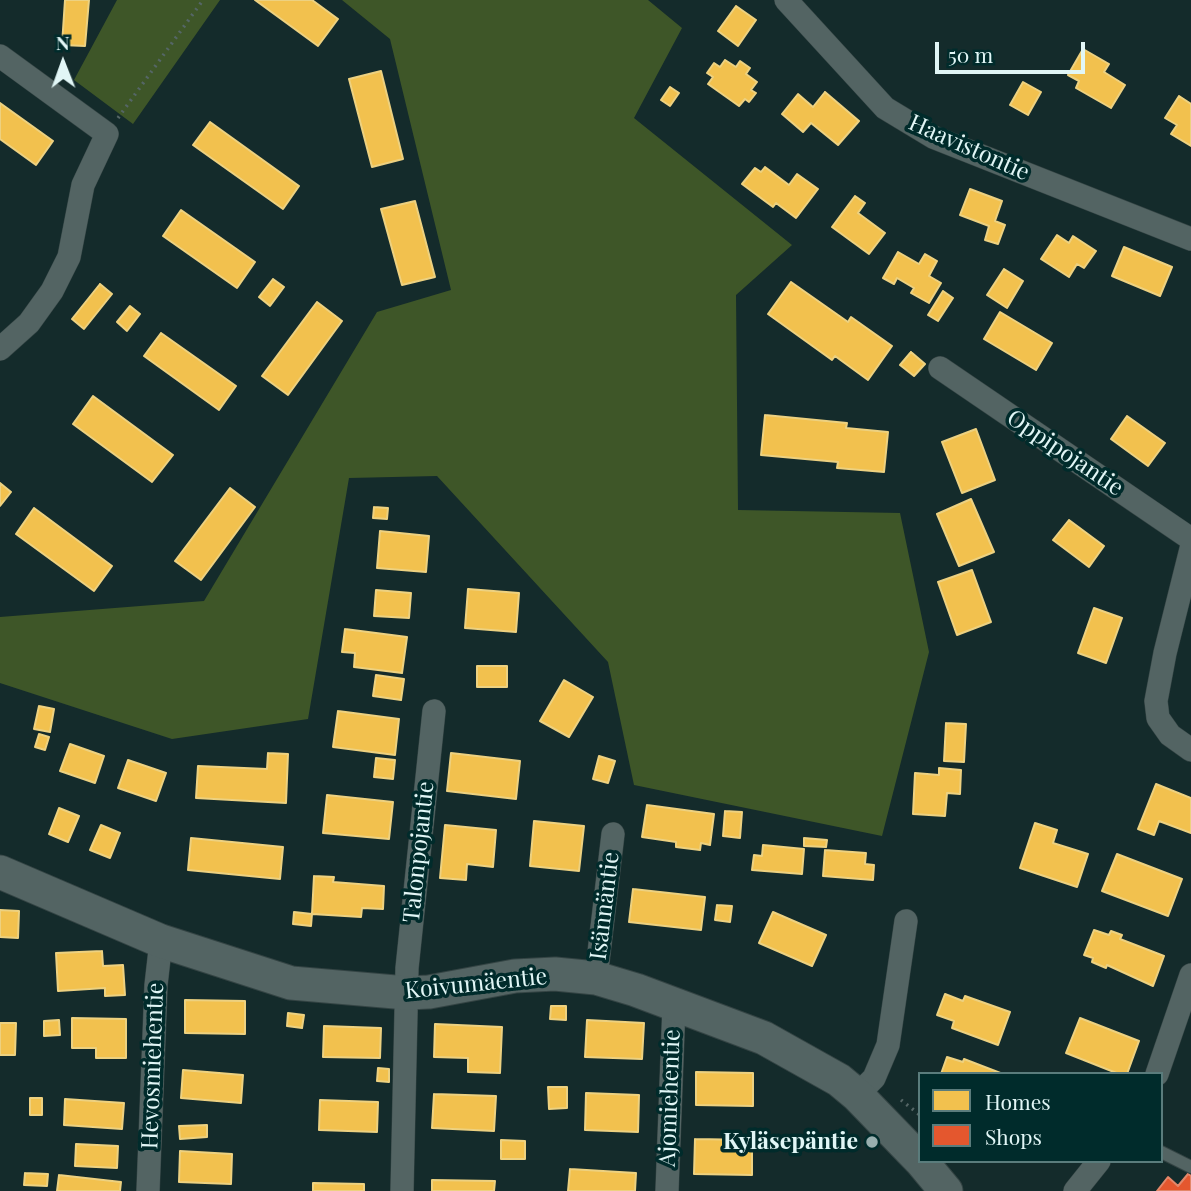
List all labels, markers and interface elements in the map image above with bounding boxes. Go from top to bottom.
north arrow [28,28,98,98]
scale bar [939,28,1090,72]
text: N [56,29,70,55]
text: 50 m [948,40,993,68]
street label: Haavistontie [904,109,1034,187]
street label: Oppipojantie [1002,404,1128,502]
street label: Talonpojantie [398,780,440,924]
street label: Isännäntie [585,850,625,962]
street label: Koivumäentie [404,963,548,1005]
street label: Hevosmiehentie [136,982,170,1150]
street label: Ajomiehentie [654,1029,686,1167]
legend [918,1072,1163,1163]
text: Homes [985,1087,1051,1115]
text: Shops [985,1122,1042,1150]
place label: Kyläsepäntie [723,1128,858,1156]
marker: Kyläsepäntie [864,1134,880,1150]

